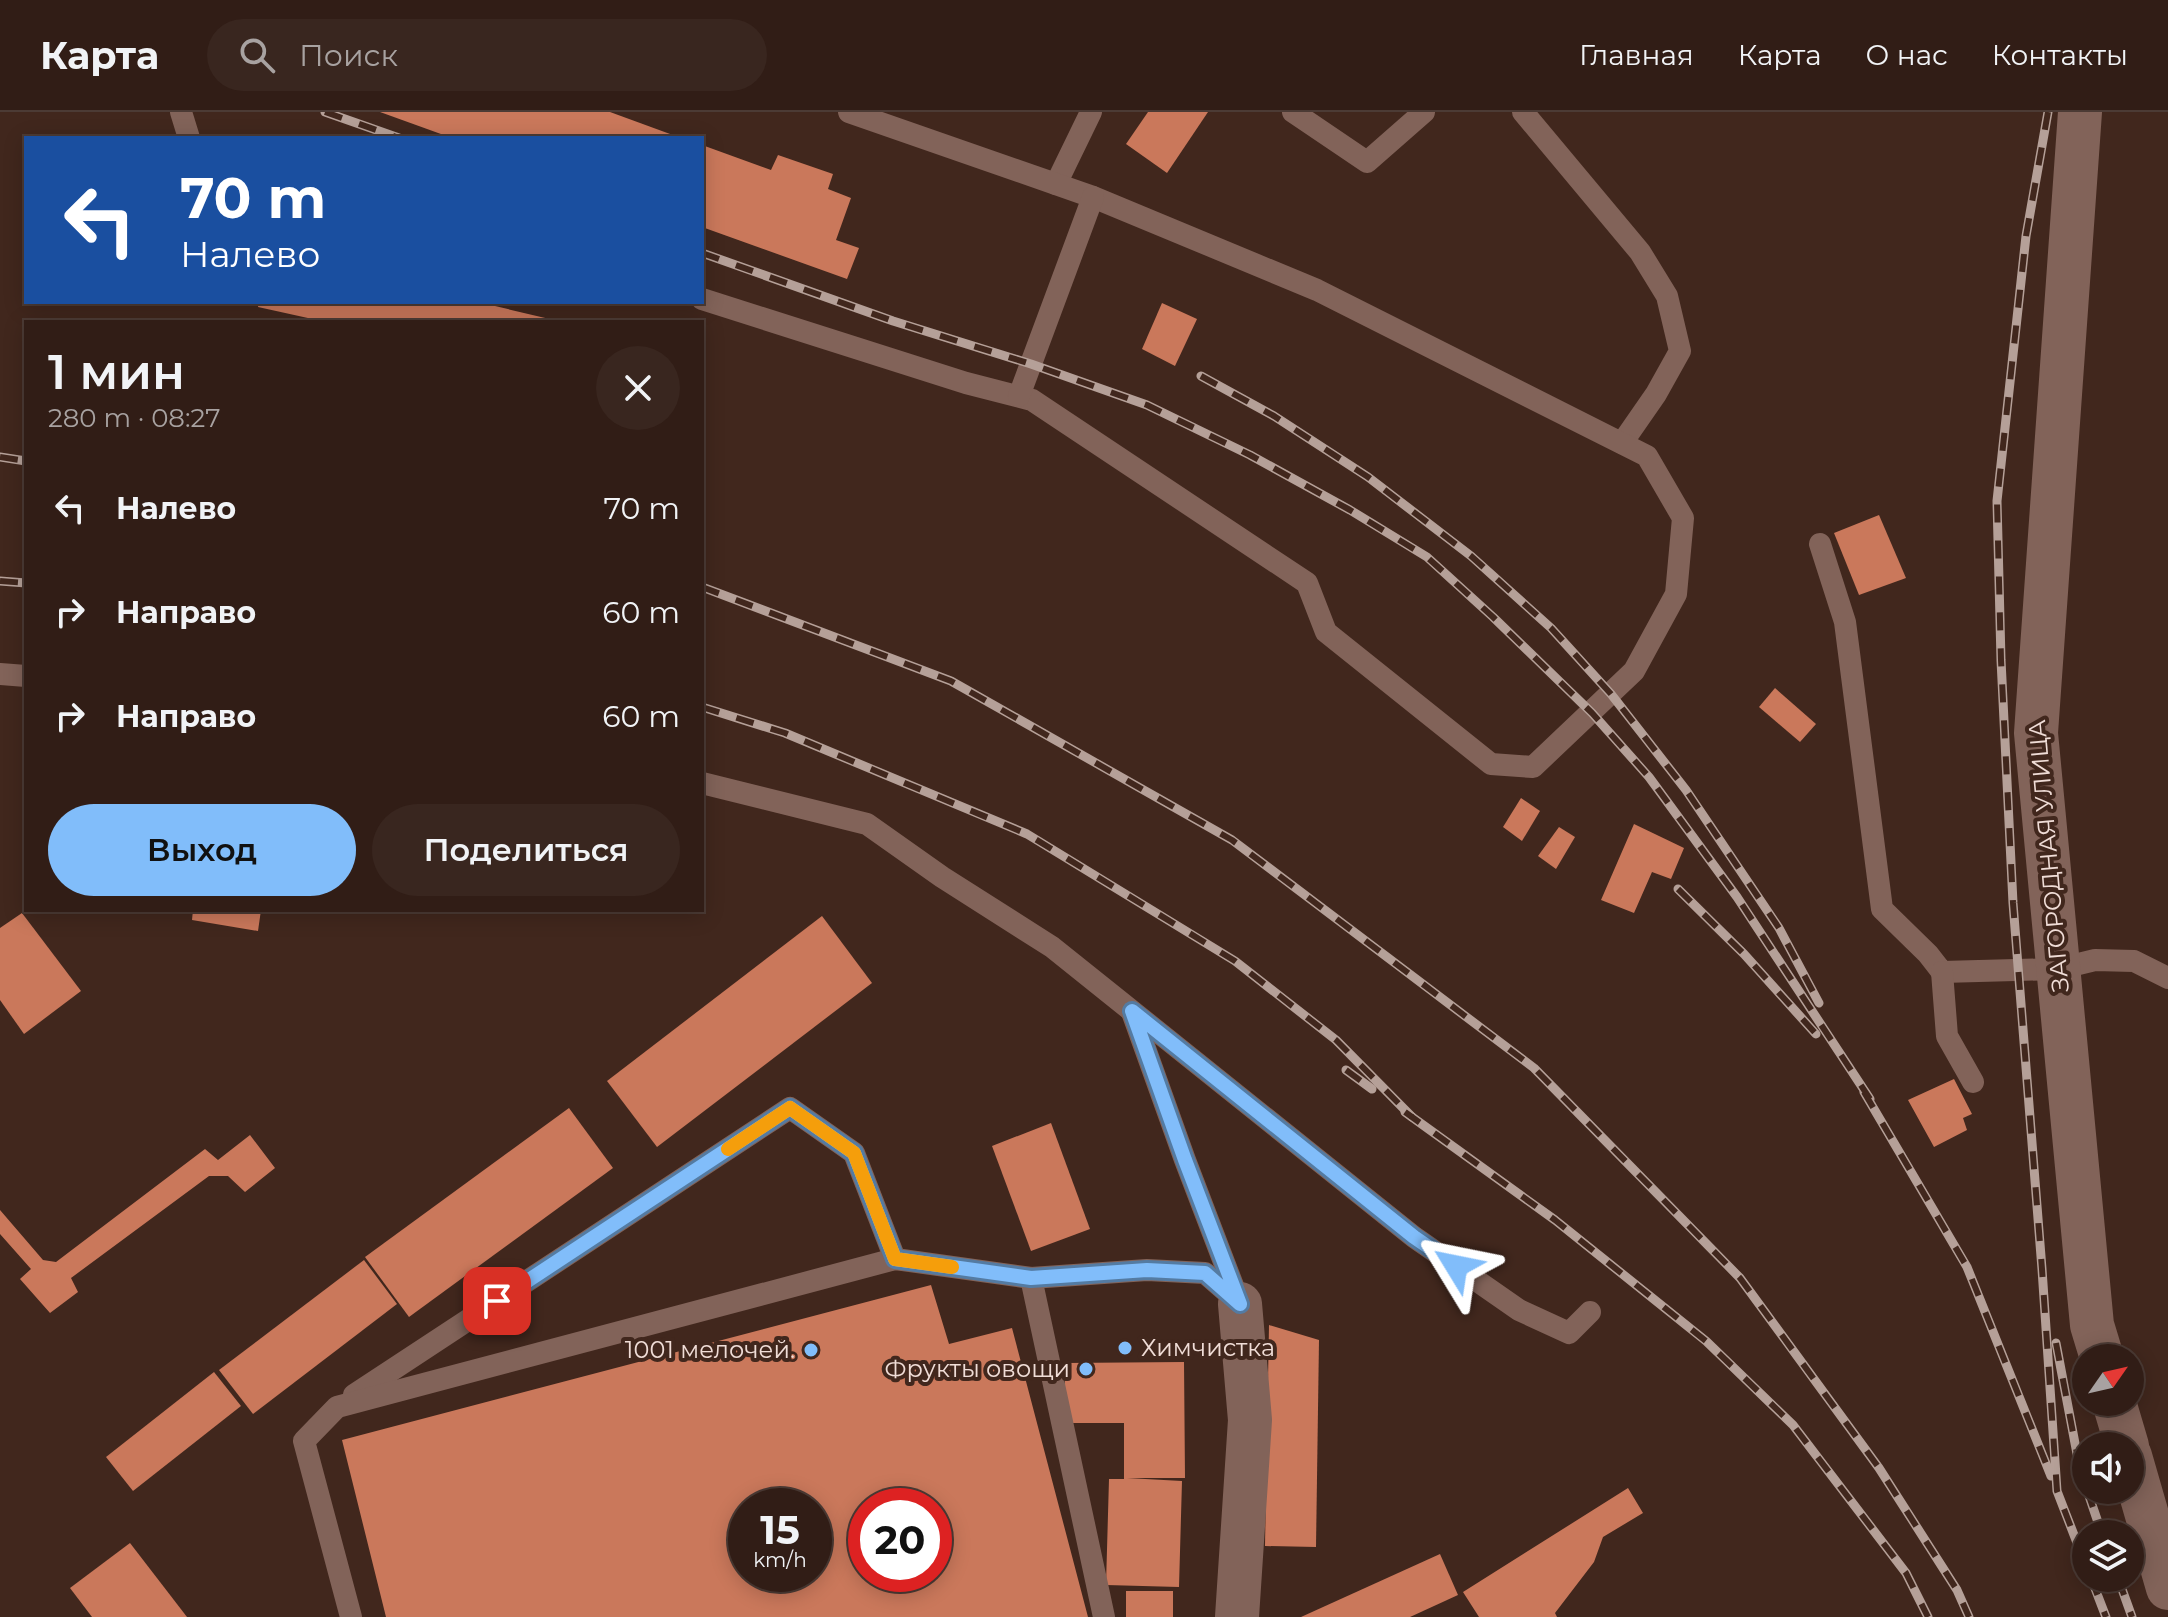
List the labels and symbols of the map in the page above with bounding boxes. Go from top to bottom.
street label: ЗАГОРОДНАЯ УЛИЦА [2022,719,2075,993]
position arrow [1414,1224,1498,1308]
pin [463,1267,531,1335]
place label: Химчистка [1141,1333,1275,1362]
place label: 1001 мелочей. [625,1335,795,1364]
marker: Химчистка [1116,1339,1134,1357]
marker: 1001 мелочей. [802,1341,820,1359]
north arrow [2072,1344,2144,1416]
place label: Фрукты овощи [884,1354,1070,1383]
marker: Фрукты овощи [1077,1360,1095,1378]
speed limit sign: 20 [848,1488,952,1592]

